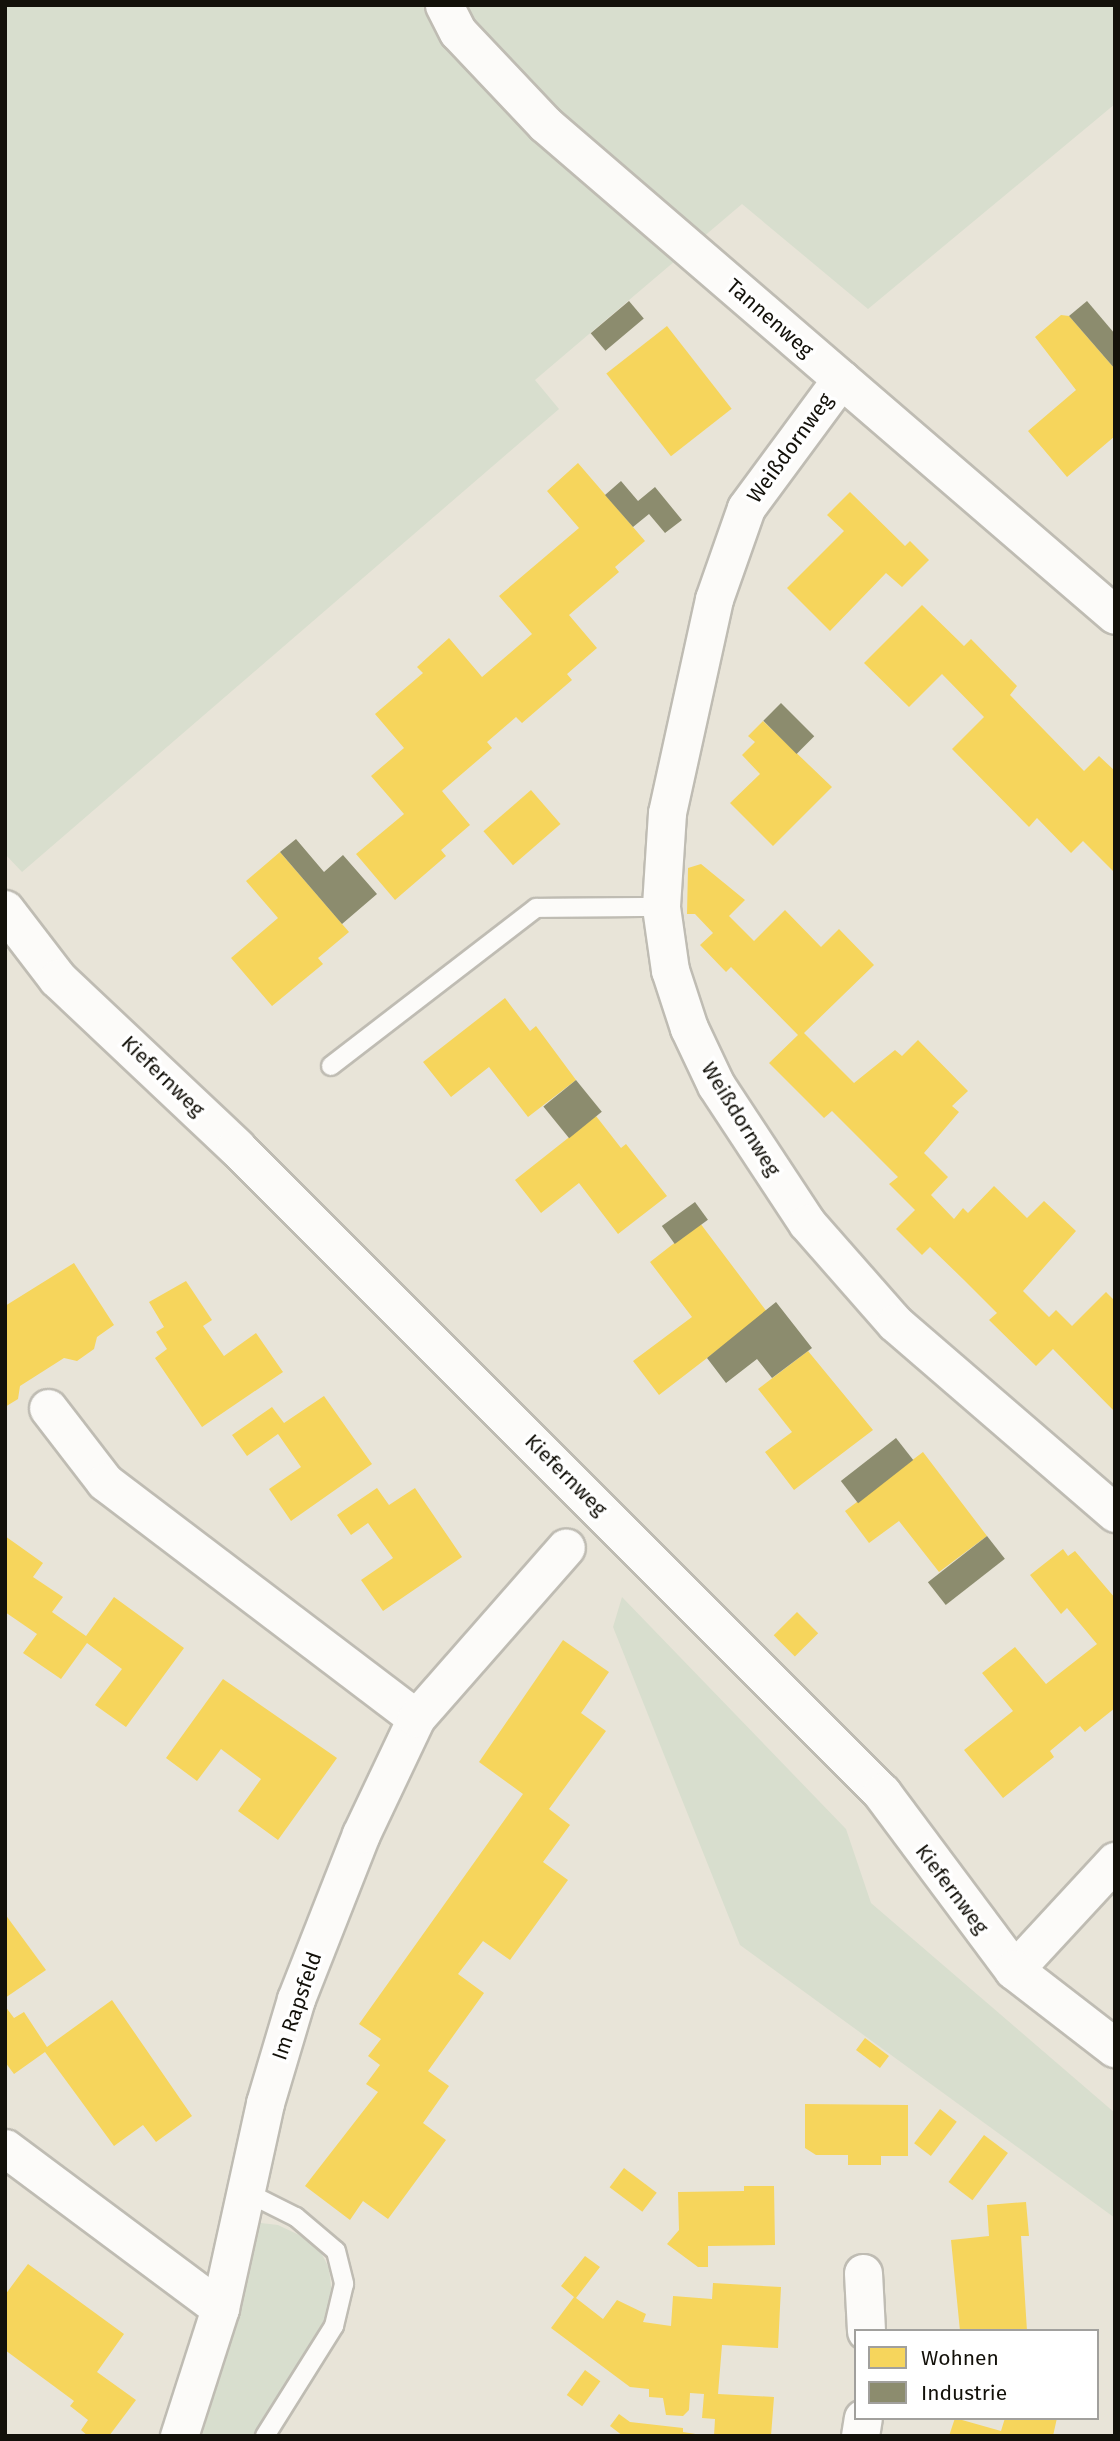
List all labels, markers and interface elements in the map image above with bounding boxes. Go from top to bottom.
street label: Tannenweg [721,273,819,363]
street label: Weißdornweg [742,388,838,508]
street label: Kiefernweg [116,1030,210,1122]
street label: Weißdornweg [696,1057,786,1181]
street label: Kiefernweg [520,1429,612,1521]
street label: Kiefernweg [910,1839,994,1939]
street label: Im Rapsfeld [267,1949,327,2063]
legend [854,2329,1099,2420]
text: Wohnen [921,2345,999,2371]
text: Industrie [921,2380,1007,2406]

